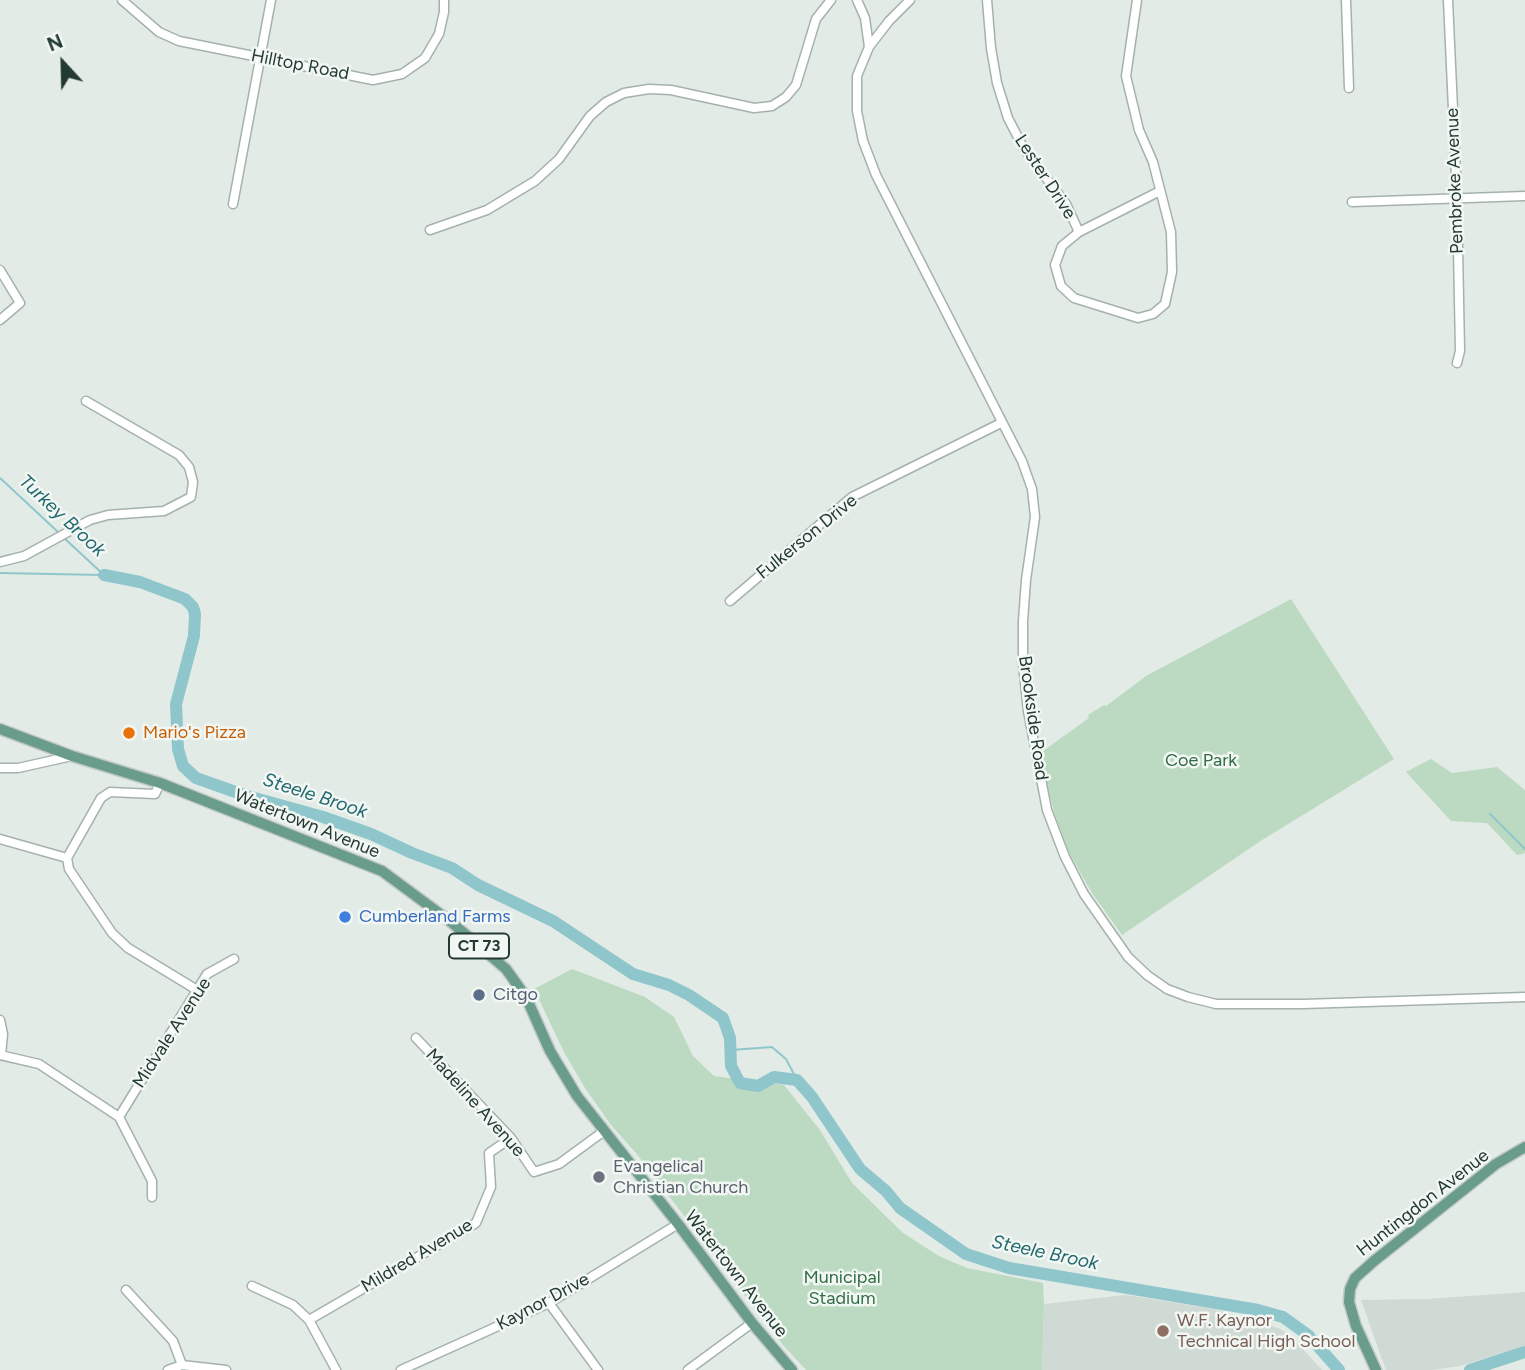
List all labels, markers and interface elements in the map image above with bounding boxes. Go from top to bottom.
north arrow [28,28,98,98]
text: N [44,30,66,56]
street label: Hilltop Road [249,45,351,85]
street label: Pembroke Avenue [1442,108,1468,254]
street label: Lester Drive [1010,131,1080,223]
water label: Turkey Brook [14,470,110,562]
street label: Fulkerson Drive [752,490,862,584]
street label: Brookside Road [1014,654,1052,782]
place label: Mario's Pizza [143,722,246,744]
marker: Mario's Pizza [121,725,137,741]
park label: Coe Park [1165,750,1237,772]
water label: Steele Brook [260,768,370,824]
street label: Watertown Avenue [231,785,383,863]
place label: Cumberland Farms [359,906,511,928]
marker: Cumberland Farms [337,909,353,925]
road number: CT 73 [449,934,509,958]
street label: Midvale Avenue [128,974,216,1092]
place label: Citgo [493,984,538,1006]
marker: Citgo [471,987,487,1003]
street label: Madeline Avenue [421,1044,529,1162]
street label: Huntingdon Avenue [1353,1145,1493,1261]
place label: Evangelical Christian Church [613,1156,748,1198]
marker: Evangelical Christian Church [591,1169,607,1185]
street label: Watertown Avenue [680,1206,792,1342]
street label: Mildred Avenue [358,1214,476,1298]
water label: Steele Brook [990,1231,1100,1275]
park label: Municipal Stadium [803,1267,881,1310]
street label: Kaynor Drive [493,1269,593,1335]
place label: W.F. Kaynor Technical High School [1177,1310,1355,1352]
marker: W.F. Kaynor Technical High School [1155,1323,1171,1339]

